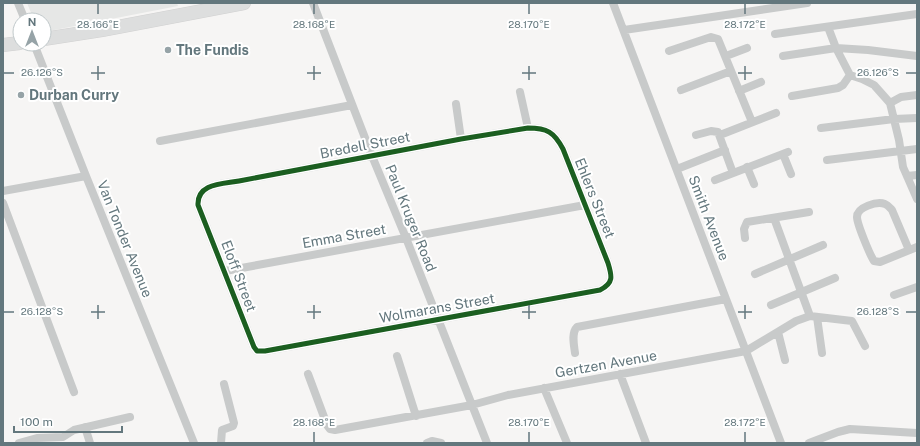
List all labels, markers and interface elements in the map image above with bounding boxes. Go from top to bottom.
north arrow [12,12,52,52]
text: N [28,16,36,28]
text: 28.166°E [77,18,119,30]
text: 28.168°E [293,18,335,30]
text: 28.170°E [508,18,550,30]
text: 28.172°E [724,18,766,30]
place label: The Fundis [176,42,249,58]
marker: The Fundis [163,45,173,55]
text: 26.126°S [21,66,63,78]
text: 26.126°S [857,66,899,78]
place label: Durban Curry [29,87,119,103]
marker: Durban Curry [16,90,26,100]
street label: Bredell Street [319,128,411,162]
street label: Ehlers Street [572,156,618,240]
street label: Paul Kruger Road [382,162,440,274]
street label: Smith Avenue [685,173,733,263]
street label: Van Tonder Avenue [94,178,156,300]
street label: Emma Street [301,221,387,251]
street label: Eloff Street [218,238,260,314]
street label: Wolmarans Street [378,290,496,326]
text: 26.128°S [21,305,63,317]
text: 26.128°S [857,305,899,317]
street label: Gertzen Avenue [554,347,658,381]
scale bar [14,408,122,434]
text: 100 m [20,415,53,429]
text: 28.168°E [293,416,335,428]
text: 28.170°E [508,416,550,428]
text: 28.172°E [724,416,766,428]

